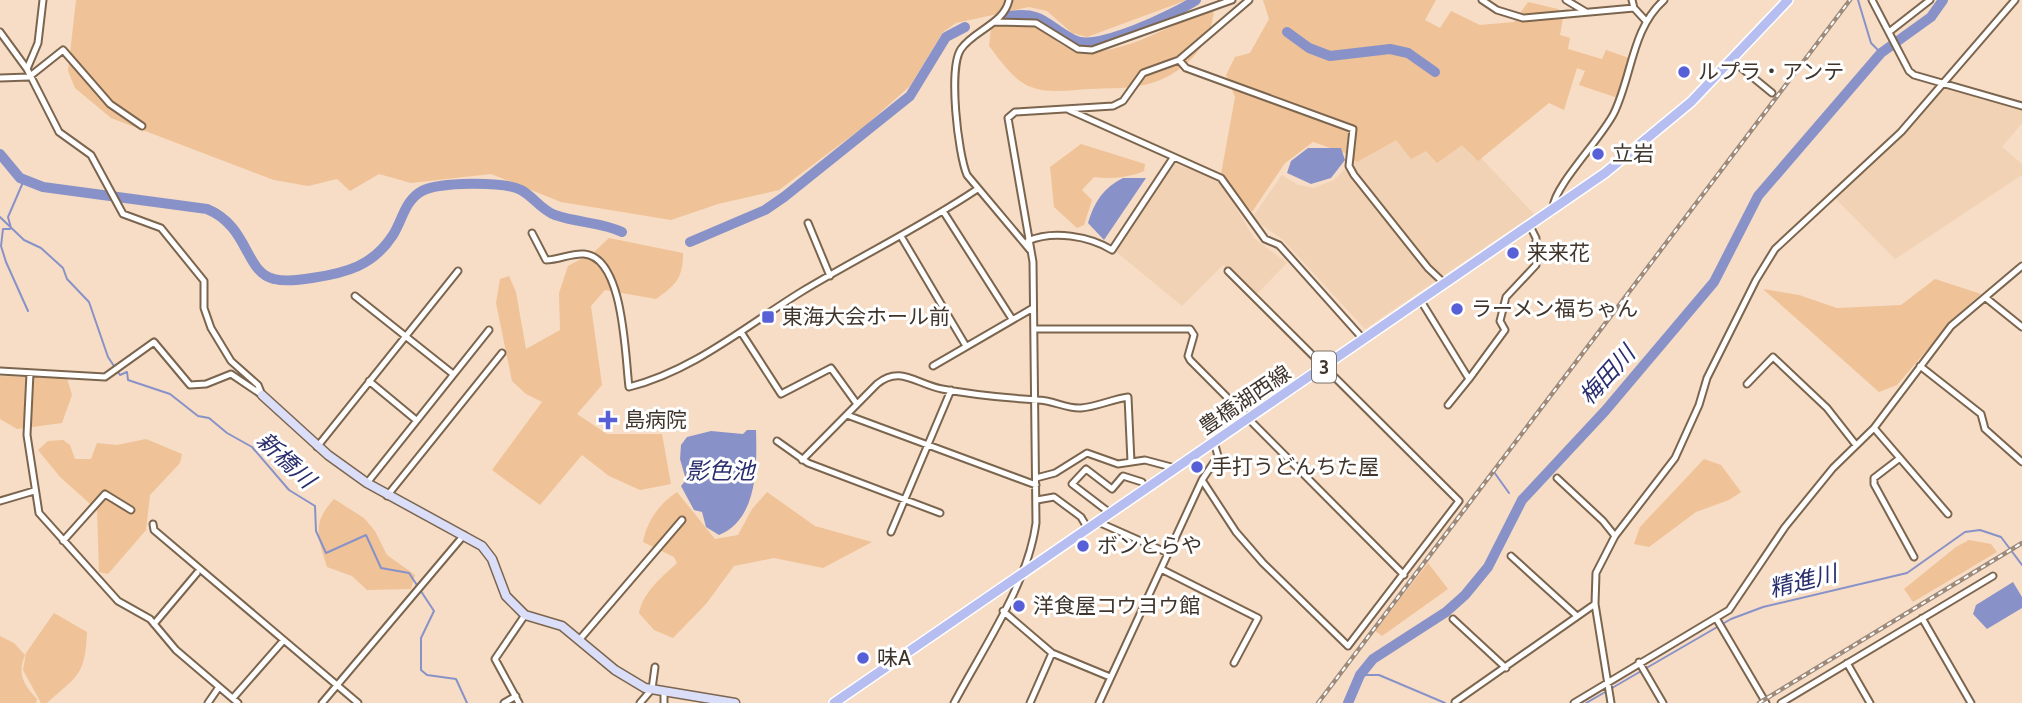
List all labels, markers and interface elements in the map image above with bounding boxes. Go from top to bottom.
place label: ルプラ・アンテ [1698,59,1844,84]
marker: ルプラ・アンテ [1676,64,1692,80]
place label: 立岩 [1612,141,1654,166]
marker: 立岩 [1590,146,1606,162]
place label: 来来花 [1527,240,1590,265]
marker: 来来花 [1505,245,1521,261]
place label: ラーメン福ちゃん [1471,296,1638,321]
marker: ラーメン福ちゃん [1449,301,1465,317]
place label: 東海大会ホール前 [782,304,950,329]
marker: 東海大会ホール前 [760,309,776,325]
water label: 梅田川 [1574,338,1642,410]
road number: 3 [1312,352,1336,382]
street label: 豊橋湖西線 [1194,360,1295,439]
place label: 島病院 [624,407,687,432]
marker: 島病院 [598,410,618,430]
water label: 新橋川 [251,426,323,496]
place label: 手打うどんちた屋 [1211,454,1379,479]
water label: 影色池 [686,457,757,485]
marker: 手打うどんちた屋 [1189,459,1205,475]
place label: ボンとらや [1097,533,1202,558]
marker: ボンとらや [1075,538,1091,554]
water label: 精進川 [1766,558,1843,603]
place label: 洋食屋コウヨウ館 [1033,593,1200,618]
marker: 洋食屋コウヨウ館 [1011,598,1027,614]
place label: 味A [877,645,911,670]
marker: 味A [855,650,871,666]

